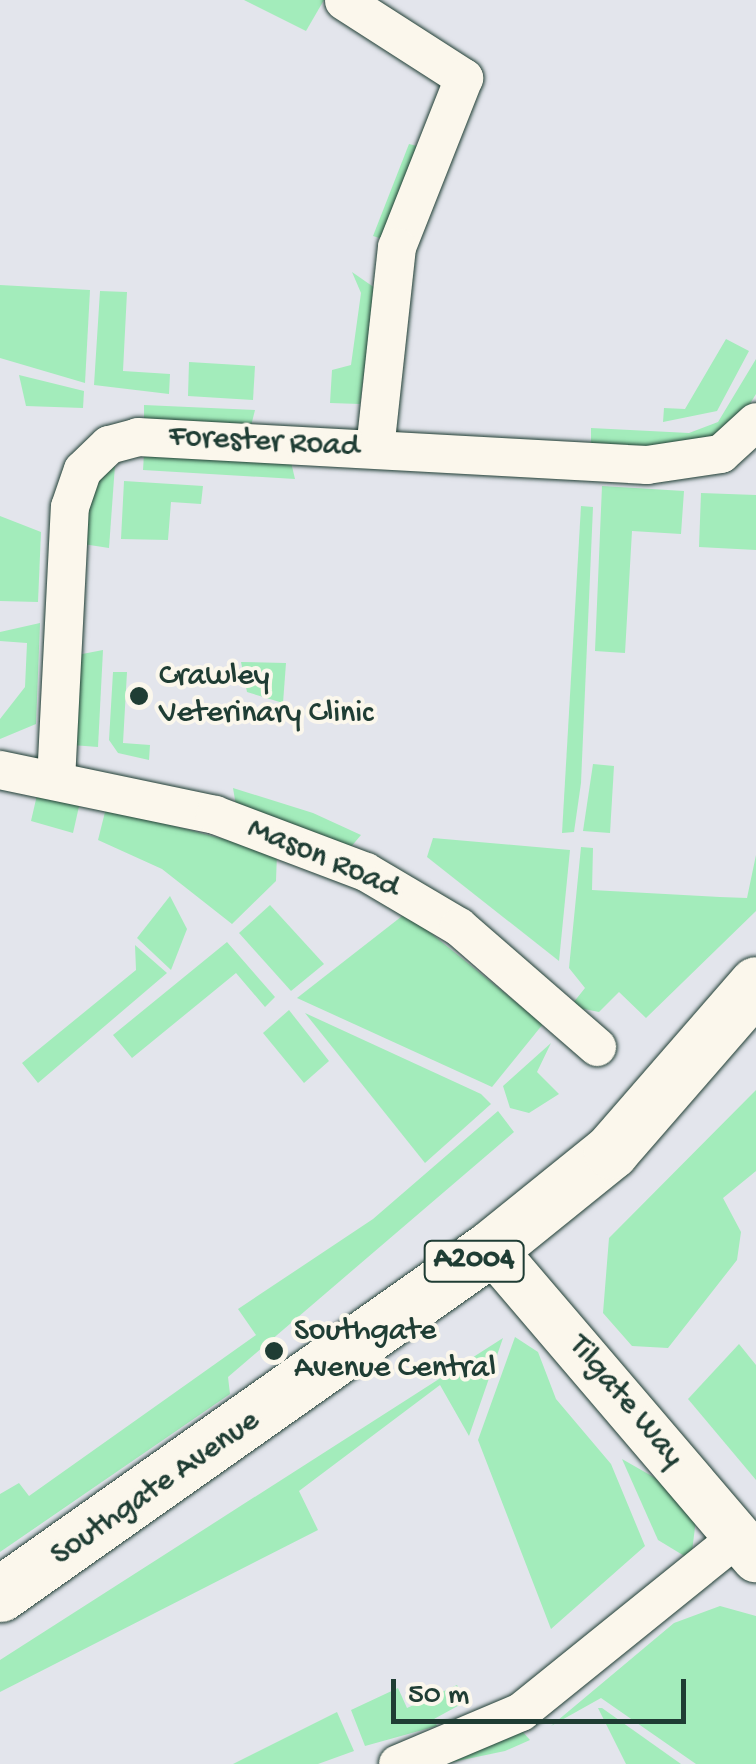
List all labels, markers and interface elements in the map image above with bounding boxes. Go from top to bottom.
street label: Forester Road [168,419,360,467]
place label: Crawley Veterinary Clinic [159,659,373,734]
marker: Crawley Veterinary Clinic [128,685,150,707]
street label: Mason Road [241,810,405,908]
road number: A2004 [422,1236,526,1286]
place label: Southgate Avenue Central [294,1314,496,1389]
street label: Tilgate Way [559,1328,691,1476]
marker: Southgate Avenue Central [263,1340,285,1362]
street label: Southgate Avenue [44,1403,268,1575]
scale bar [396,1659,691,1721]
text: 50 m [408,1679,469,1714]

